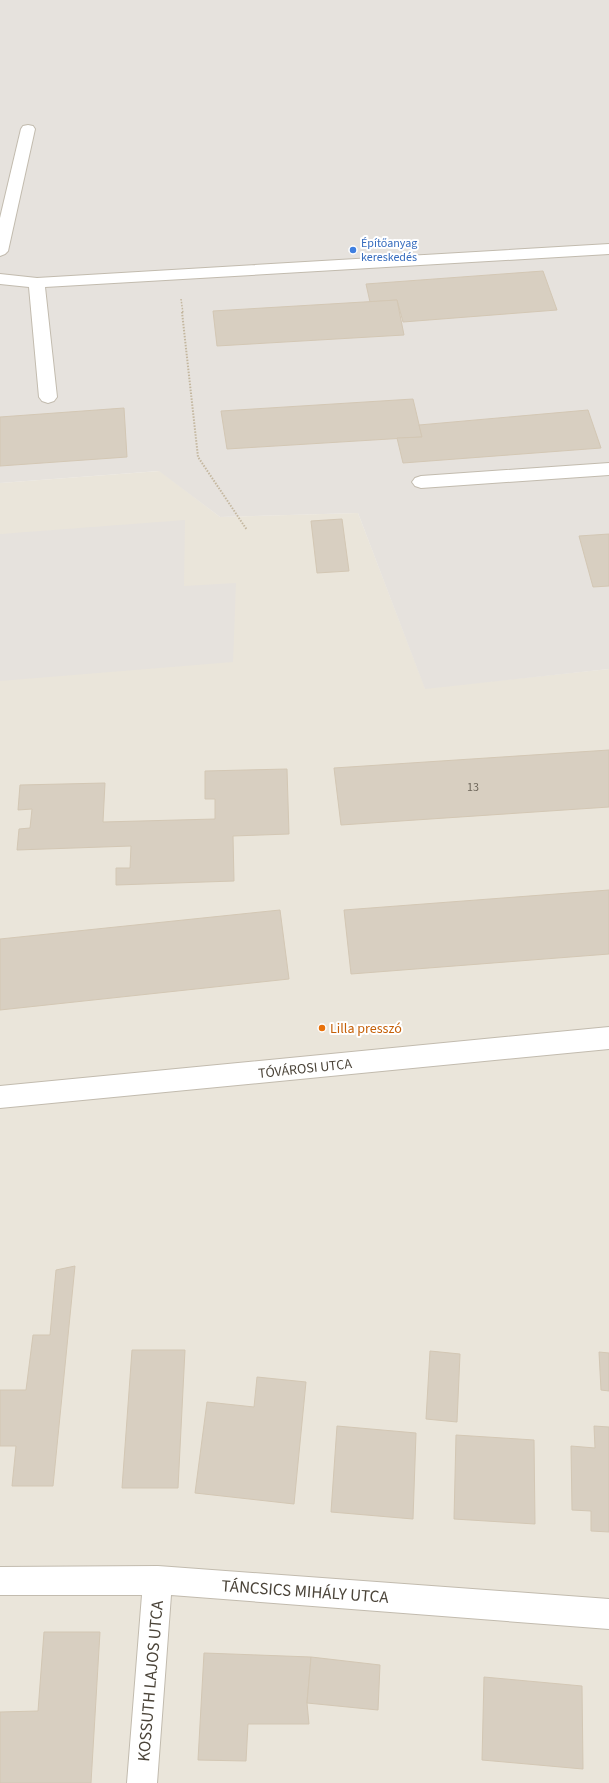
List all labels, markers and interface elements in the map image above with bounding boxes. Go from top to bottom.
place label: Építőanyag kereskedés [361,235,417,266]
marker: Építőanyag kereskedés [348,245,358,255]
house number: 13 [467,779,479,796]
place label: Lilla presszó [330,1019,402,1039]
marker: Lilla presszó [317,1023,327,1033]
street label: TÓVÁROSI UTCA [257,1054,353,1084]
street label: TÁNCSICS MIHÁLY UTCA [221,1574,390,1610]
street label: KOSSUTH LAJOS UTCA [132,1599,170,1762]

